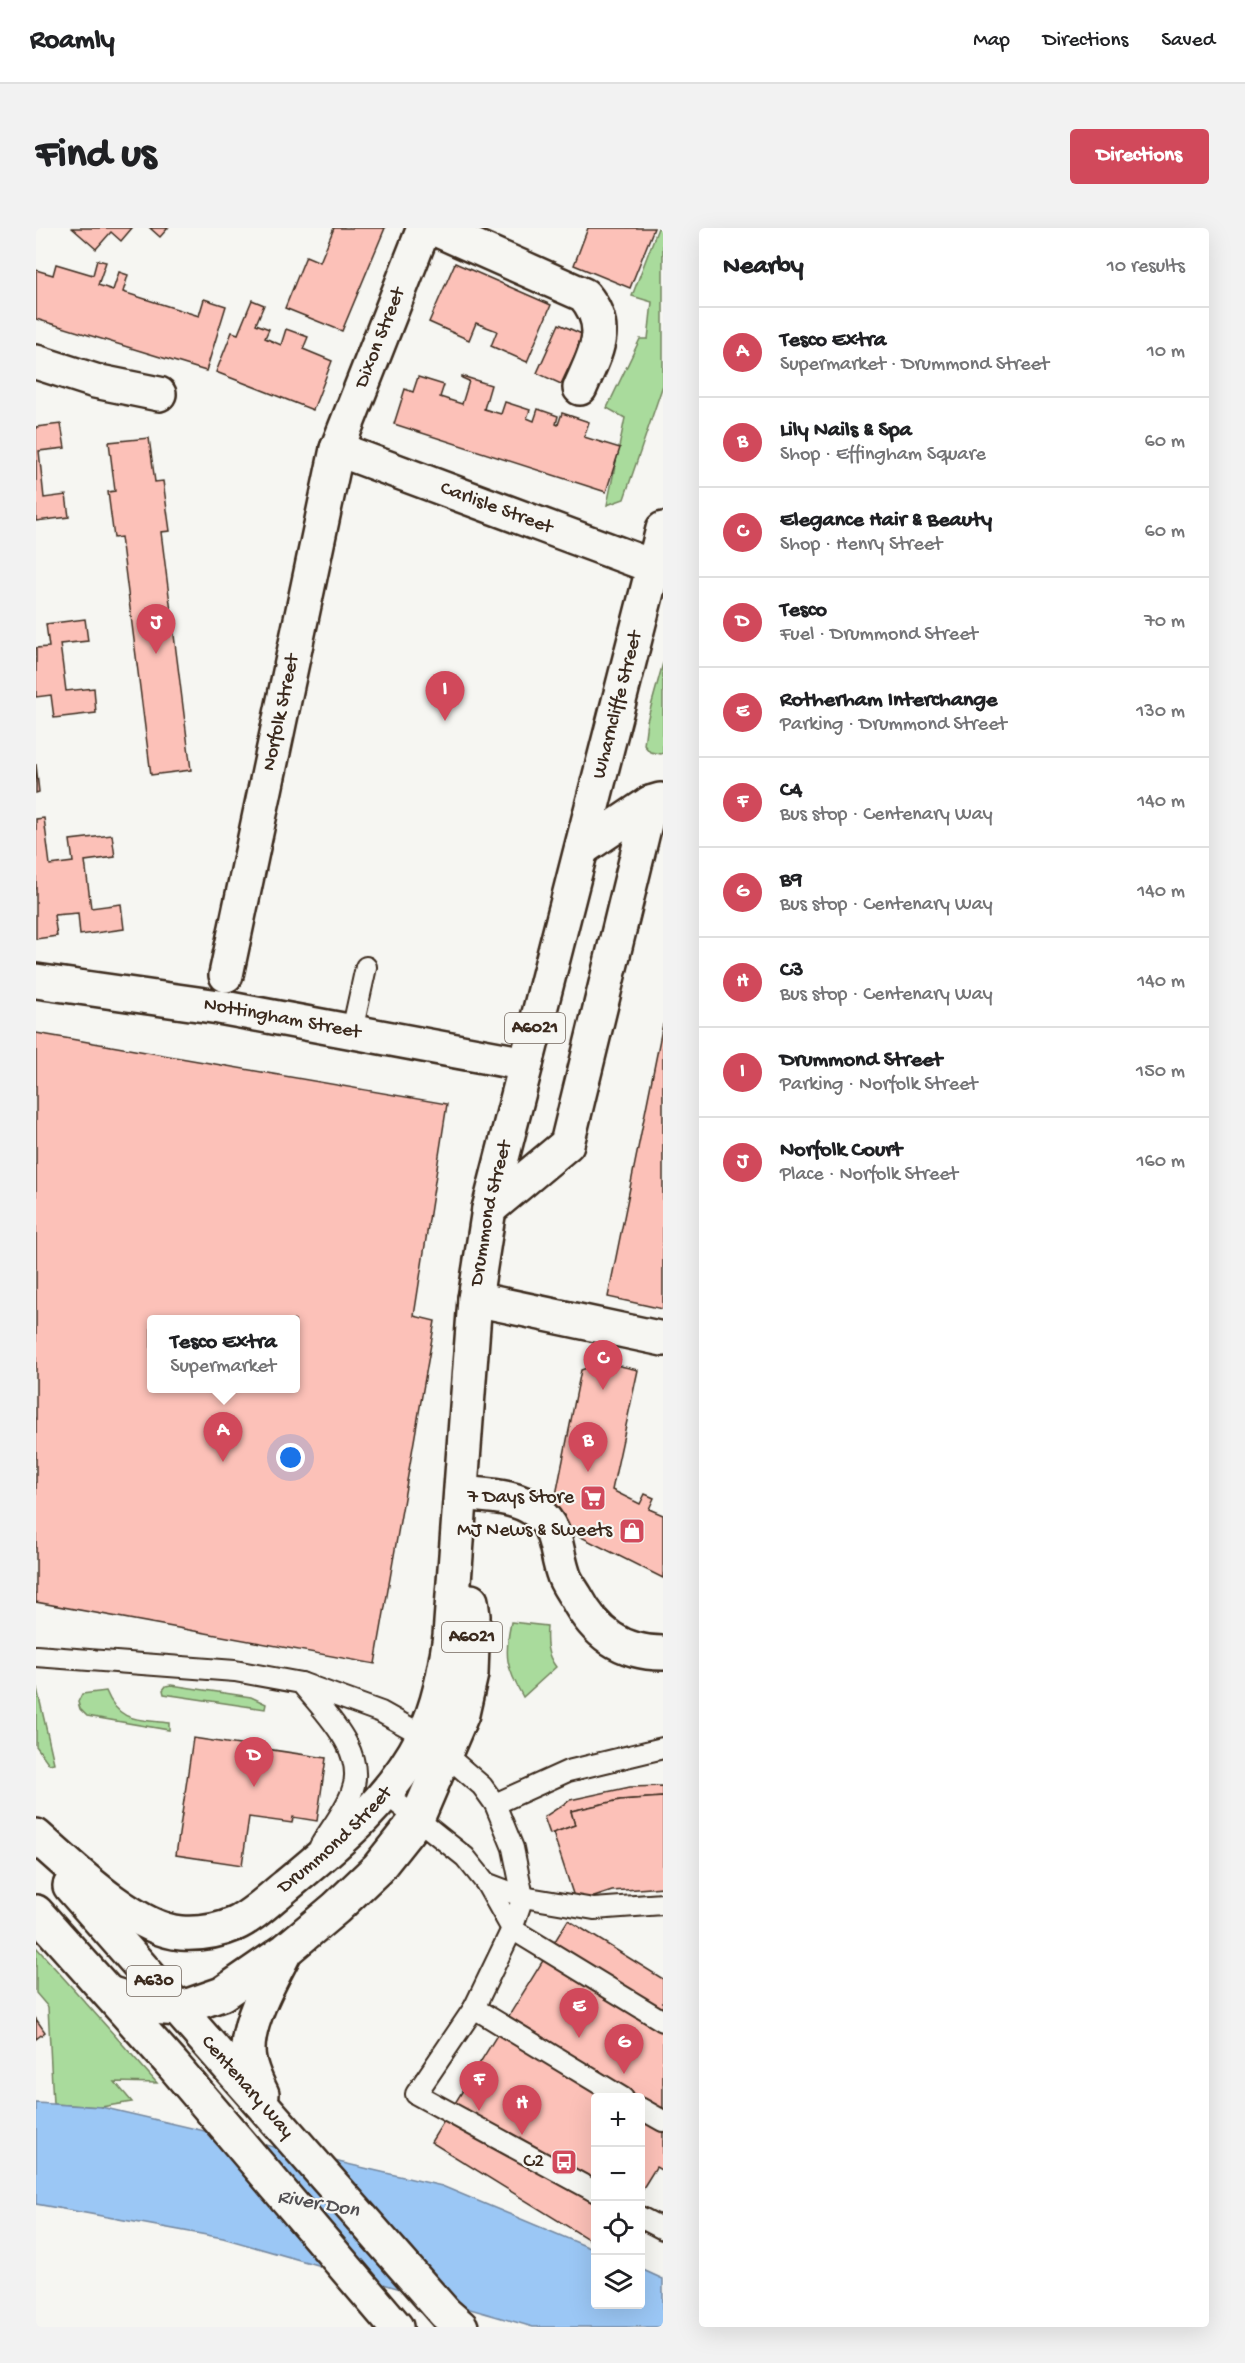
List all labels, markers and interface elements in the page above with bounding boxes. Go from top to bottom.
text: Roamly [30,25,115,58]
text: Map [973,29,1010,54]
text: Directions [1043,29,1128,54]
text: Saved [1161,29,1215,54]
button: Directions [1070,129,1209,184]
text: Find us [36,132,156,181]
text: Nearby [723,252,804,283]
text: 10 results [1107,256,1185,279]
street label: Dixon Street [350,283,412,393]
text: Tesco Extra [780,328,886,354]
text: A [737,341,748,364]
text: 10 m [1147,341,1185,364]
text: Supermarket · Drummond Street [780,354,1049,377]
text: Lily Nails & Spa [780,418,912,444]
text: B [737,431,748,454]
text: 60 m [1145,431,1185,454]
text: Shop · Effingham Square [780,444,986,467]
street label: Carlisle Street [437,477,557,540]
text: Elegance Hair & Beauty [780,508,992,534]
text: C [737,521,748,544]
text: 60 m [1145,521,1185,544]
text: Shop · Henry Street [780,534,942,557]
text: Tesco [780,598,827,624]
pin: J [136,604,176,654]
text: D [736,611,749,634]
text: 70 m [1144,611,1185,634]
text: Fuel · Drummond Street [780,624,978,647]
street label: Wharncliffe Street [588,627,648,781]
street label: Norfolk Street [258,651,305,773]
pin: I [426,672,464,721]
text: Rotherham Interchange [780,688,997,714]
text: E [736,701,749,724]
text: 130 m [1136,701,1185,724]
text: Parking · Drummond Street [780,714,1007,737]
text: C4 [780,778,802,804]
text: F [737,791,748,814]
text: 140 m [1137,791,1185,814]
text: Bus stop · Centenary Way [780,804,993,827]
text: B9 [780,868,802,894]
text: G [736,881,749,904]
text: 140 m [1137,881,1185,904]
text: Bus stop · Centenary Way [780,894,993,917]
text: C3 [780,958,803,984]
text: H [737,971,748,994]
text: 140 m [1137,971,1185,994]
text: Bus stop · Centenary Way [780,984,993,1007]
street label: Nottingham Street [202,993,364,1045]
road number: A6021 [505,1013,565,1043]
text: Drummond Street [780,1048,942,1074]
text: I [740,1061,745,1084]
text: 150 m [1136,1061,1185,1084]
text: Parking · Norfolk Street [780,1074,978,1097]
street label: Drummond Street [465,1137,518,1290]
text: Norfolk Court [780,1138,902,1164]
text: J [737,1151,748,1174]
text: 160 m [1136,1151,1185,1174]
text: Place · Norfolk Street [780,1164,958,1187]
popup [147,1315,300,1393]
text: Tesco Extra [170,1330,277,1356]
pin: C [584,1340,622,1390]
text: Supermarket [170,1356,276,1379]
pin: A [204,1412,243,1462]
pin: B [568,1422,608,1472]
your location [276,1443,305,1472]
supermarket icon: 7 Days Store [578,1483,608,1513]
place label: 7 Days Store [467,1487,575,1510]
shop icon: MJ News & Sweets [617,1516,647,1546]
place label: MJ News & Sweets [457,1520,613,1543]
road number: A6021 [442,1622,502,1652]
pin: D [234,1738,274,1787]
street label: Drummond Street [272,1781,399,1900]
road number: A630 [127,1966,181,1996]
pin: E [560,1988,598,2038]
pin: G [604,2024,644,2074]
street label: Centenary Way [195,2031,298,2144]
pin: F [460,2062,498,2111]
pin: H [502,2086,542,2135]
map controls [591,2093,645,2309]
button: + [591,2093,645,2147]
bus stop icon: C2 [549,2147,579,2177]
button: − [591,2147,645,2201]
place label: C2 [523,2151,544,2174]
water label: River Don [275,2186,362,2225]
button: locate [591,2201,645,2255]
button: layers [591,2255,645,2309]

